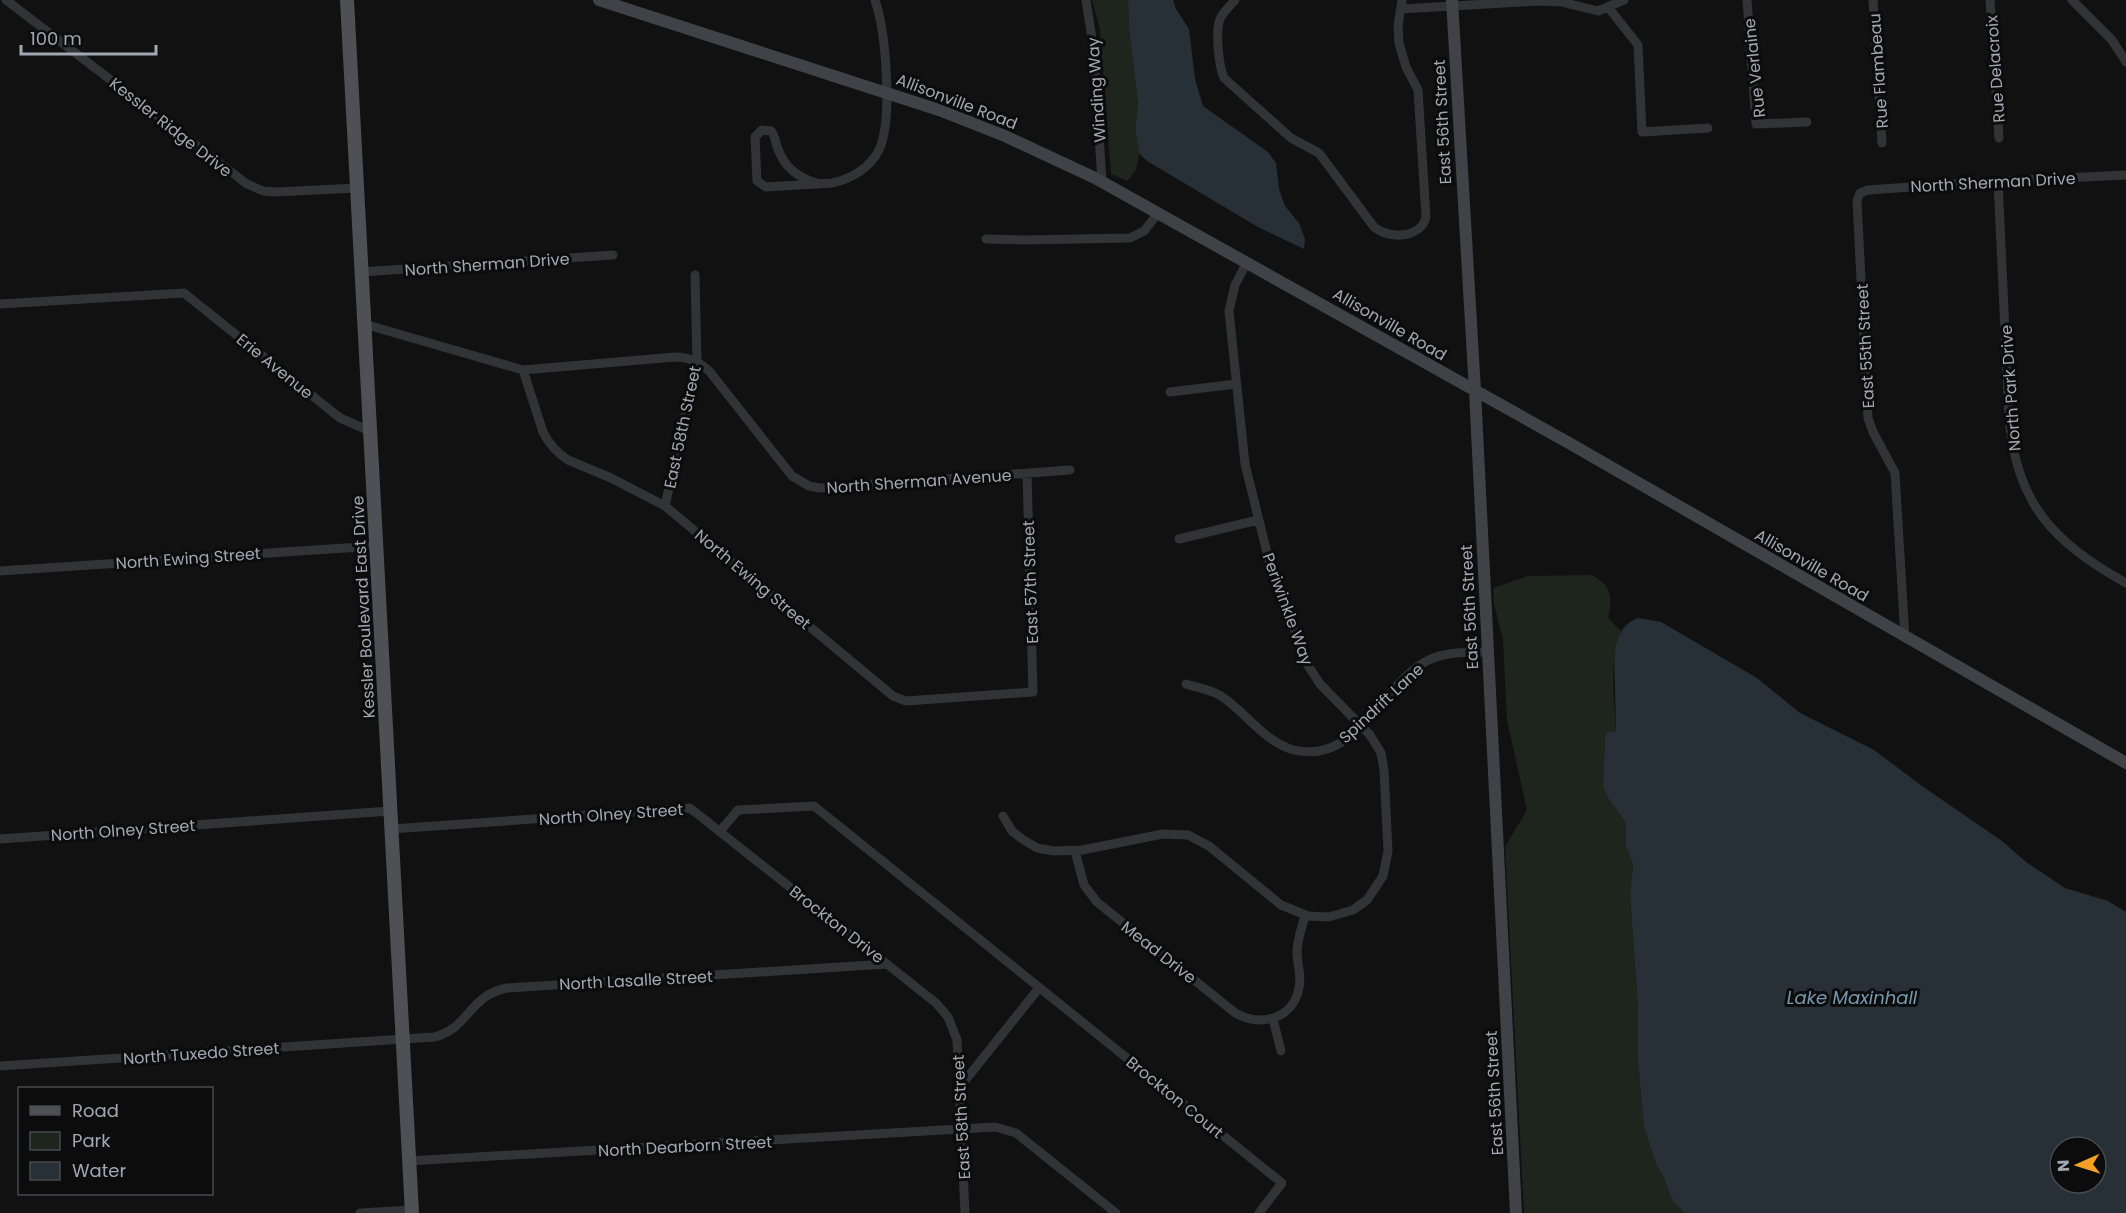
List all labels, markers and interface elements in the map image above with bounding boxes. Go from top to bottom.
street label: Rue Flambeau [1863,13,1894,129]
street label: Rue Delacroix [1980,14,2011,123]
street label: Rue Verlaine [1738,17,1771,119]
scale bar [21,18,156,56]
text: 100 m [30,26,82,51]
street label: Winding Way [1081,37,1112,143]
street label: East 56th Street [1428,59,1457,185]
street label: Allisonville Road [893,68,1021,135]
street label: Kessler Ridge Drive [105,72,237,183]
street label: North Sherman Drive [1910,167,2076,198]
street label: North Sherman Drive [404,247,570,282]
street label: Allisonville Road [1329,282,1451,366]
street label: East 55th Street [1851,283,1880,409]
street label: North Park Drive [1995,324,2026,452]
street label: Erie Avenue [232,328,318,404]
street label: East 58th Street [658,364,707,491]
street label: North Sherman Avenue [826,464,1012,499]
street label: Kessler Boulevard East Drive [346,495,381,719]
street label: East 57th Street [1017,520,1044,644]
street label: Allisonville Road [1751,523,1873,607]
street label: North Ewing Street [690,524,816,635]
street label: North Ewing Street [115,542,261,575]
street label: East 56th Street [1455,544,1484,670]
street label: Periwinkle Way [1257,550,1319,669]
street label: Spindrift Lane [1334,658,1429,749]
street label: North Olney Street [538,798,684,831]
street label: North Olney Street [50,814,196,847]
street label: Brockton Drive [784,880,889,969]
street label: Mead Drive [1116,916,1201,989]
street label: North Lasalle Street [559,965,713,996]
water label: Lake Maxinhall [1787,985,1918,1010]
street label: East 56th Street [1480,1030,1509,1156]
street label: North Tuxedo Street [122,1037,280,1070]
street label: Brockton Court [1121,1051,1228,1144]
street label: East 58th Street [947,1054,976,1180]
legend [18,1087,213,1195]
text: Road [72,1098,119,1123]
text: Park [72,1128,111,1153]
street label: North Dearborn Street [597,1130,773,1163]
north arrow [2048,1135,2108,1195]
text: Water [72,1158,126,1183]
text: N [2052,1159,2075,1172]

